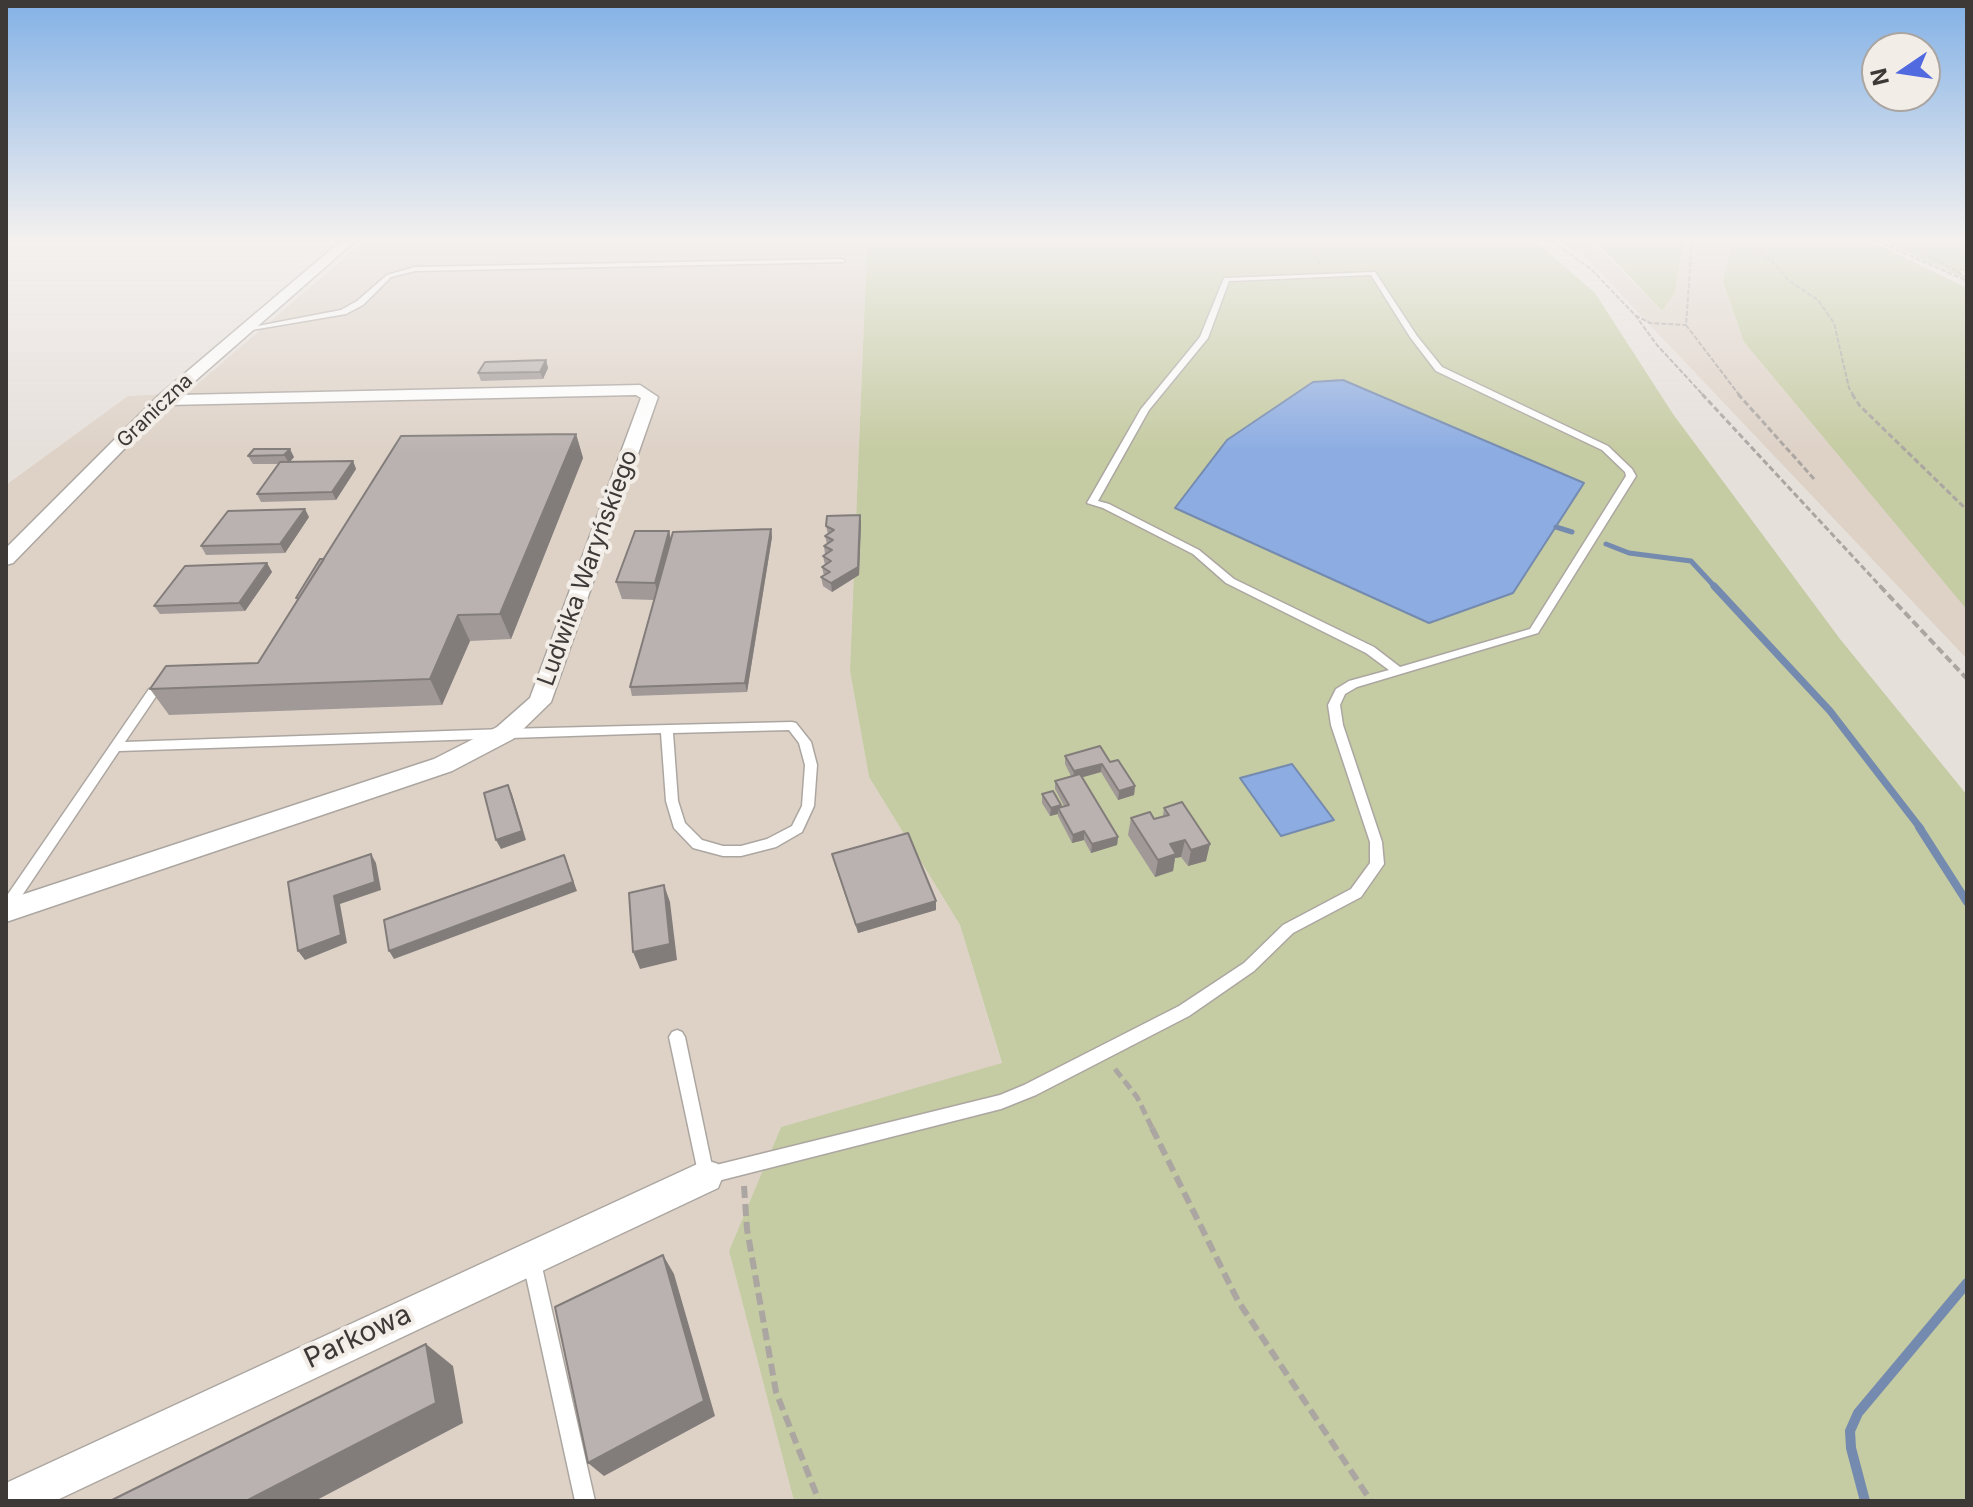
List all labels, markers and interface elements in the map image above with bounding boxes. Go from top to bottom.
north arrow [1861,32,1941,112]
text: N [1865,66,1894,88]
street label: Graniczna [112,369,198,453]
street label: Ludwika Waryńskiego [532,446,644,690]
street label: Parkowa [299,1298,417,1376]

